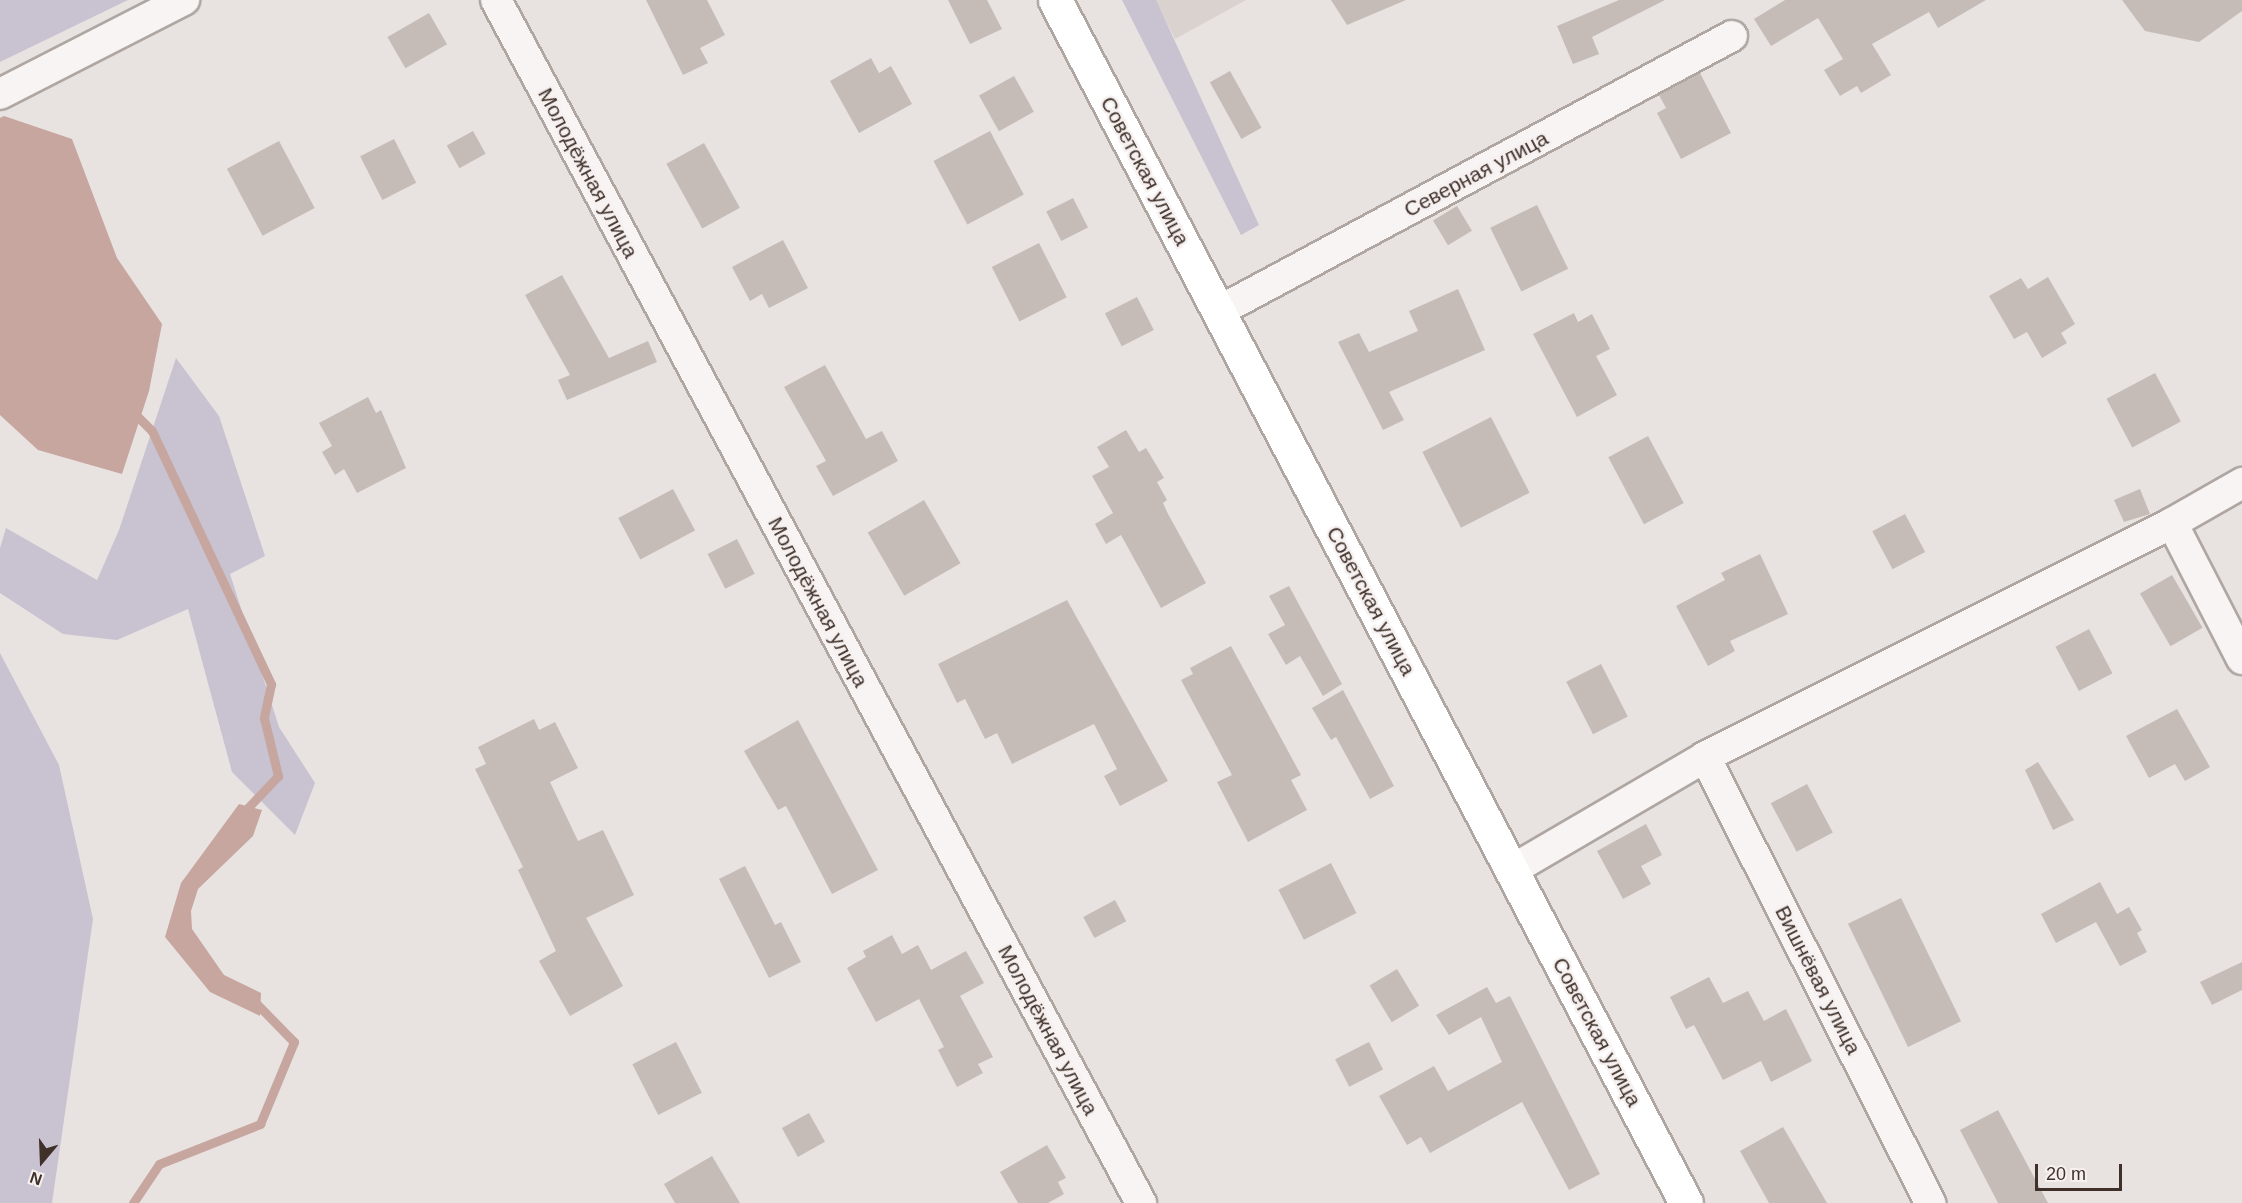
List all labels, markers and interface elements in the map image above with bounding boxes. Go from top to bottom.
street label: Молодёжная улица [533,84,643,262]
street label: Советская улица [1095,92,1195,250]
street label: Северная улица [1400,125,1552,223]
street label: Молодёжная улица [763,513,873,691]
street label: Советская улица [1321,522,1421,680]
street label: Вишнёвая улица [1770,901,1866,1059]
street label: Молодёжная улица [993,941,1103,1119]
street label: Советская улица [1547,953,1647,1111]
north arrow [12,1131,72,1191]
scale bar [2038,1152,2125,1190]
text: 20 m [2046,1164,2086,1184]
text: N [28,1169,44,1188]

